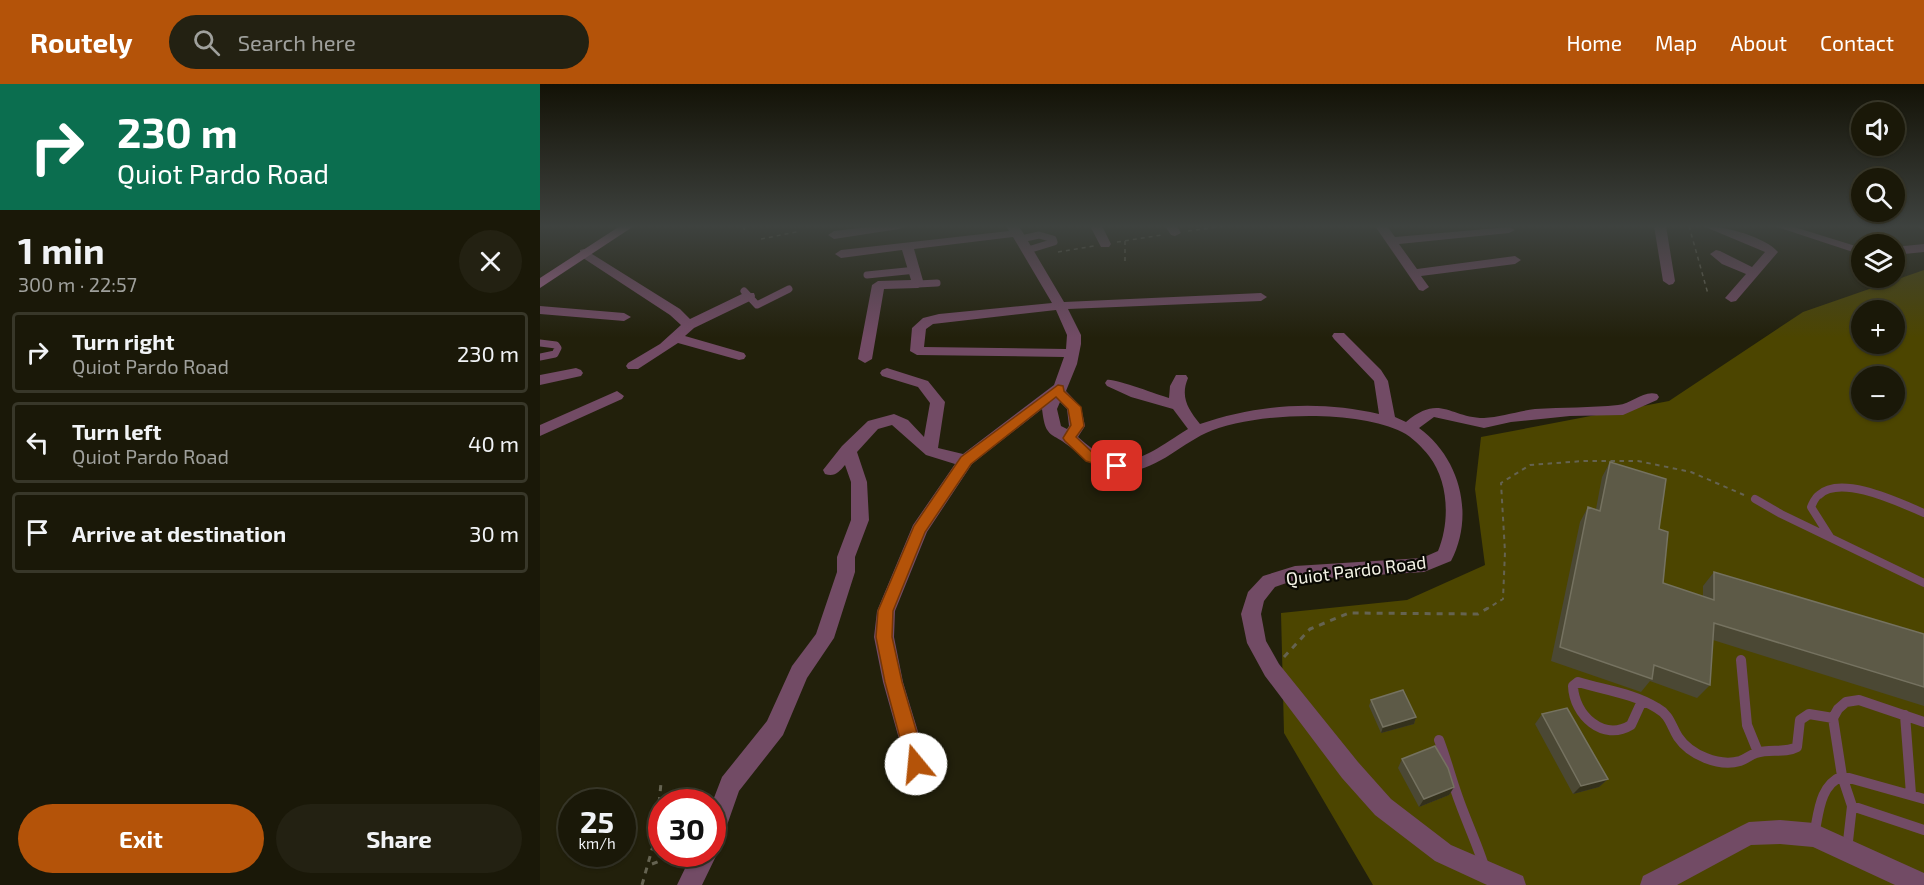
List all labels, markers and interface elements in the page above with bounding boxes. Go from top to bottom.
search box [169,15,589,69]
text: Routely [30,25,133,59]
icon: search [190,26,223,59]
text: Search here [238,29,356,55]
text: Home [1566,30,1622,55]
text: Map [1655,30,1697,55]
text: About [1730,30,1787,55]
text: Contact [1820,30,1894,55]
map controls [1851,102,1905,420]
button: sound [1851,102,1905,156]
text: 230 m [117,106,238,156]
icon: right [18,108,96,186]
text: Quiot Pardo Road [117,157,329,189]
button: search [1851,168,1905,222]
text: 1 min [18,228,105,271]
button: close [459,230,522,293]
button: layers [1851,234,1905,288]
text: 300 m · 22:57 [18,272,137,296]
button: + [1851,300,1905,354]
text: Turn right [72,328,174,354]
icon: right [21,336,54,369]
text: 230 m [457,340,519,366]
text: Quiot Pardo Road [72,354,229,378]
button: − [1851,366,1905,420]
text: Turn left [72,418,161,444]
icon: left [21,426,54,459]
text: 40 m [468,430,519,456]
pin [1091,440,1142,491]
text: Quiot Pardo Road [72,444,229,468]
icon: arrive [1100,449,1133,482]
icon: arrive [21,516,54,549]
text: Arrive at destination [72,520,286,546]
text: 30 m [469,520,519,546]
street label: Quiot Pardo Road [1285,550,1427,590]
position arrow [884,732,948,796]
speed limit sign: 30 [648,789,726,867]
text: 25 [580,803,614,839]
button: Exit [18,804,264,873]
button: Share [276,804,522,873]
text: km/h [578,834,616,852]

